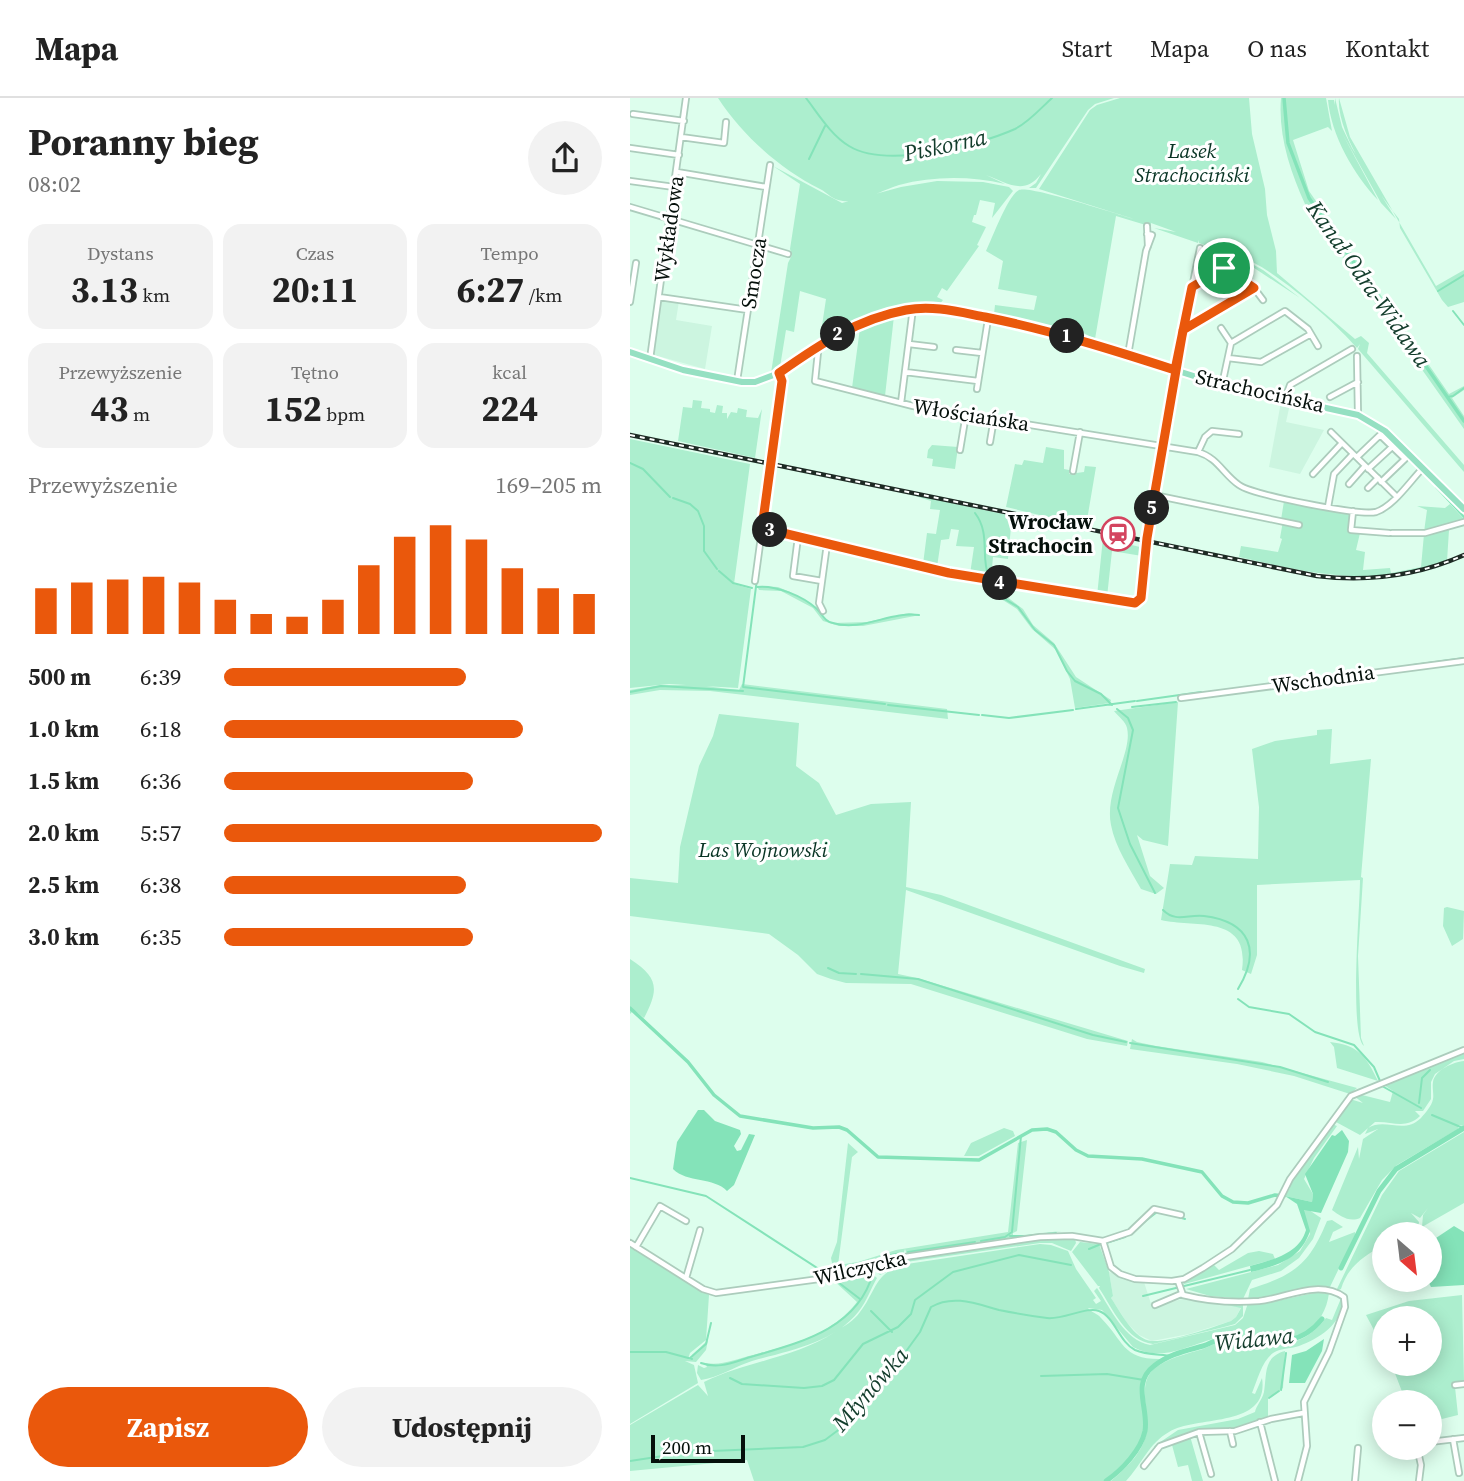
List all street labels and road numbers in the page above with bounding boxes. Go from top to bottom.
street label: Wykładowa [647,173,690,284]
street label: Smocza [734,235,773,311]
street label: Strachocińska [1193,362,1328,419]
street label: Włościańska [911,391,1032,438]
street label: Wschodnia [1270,657,1377,700]
street label: Wilczycka [811,1243,910,1292]

